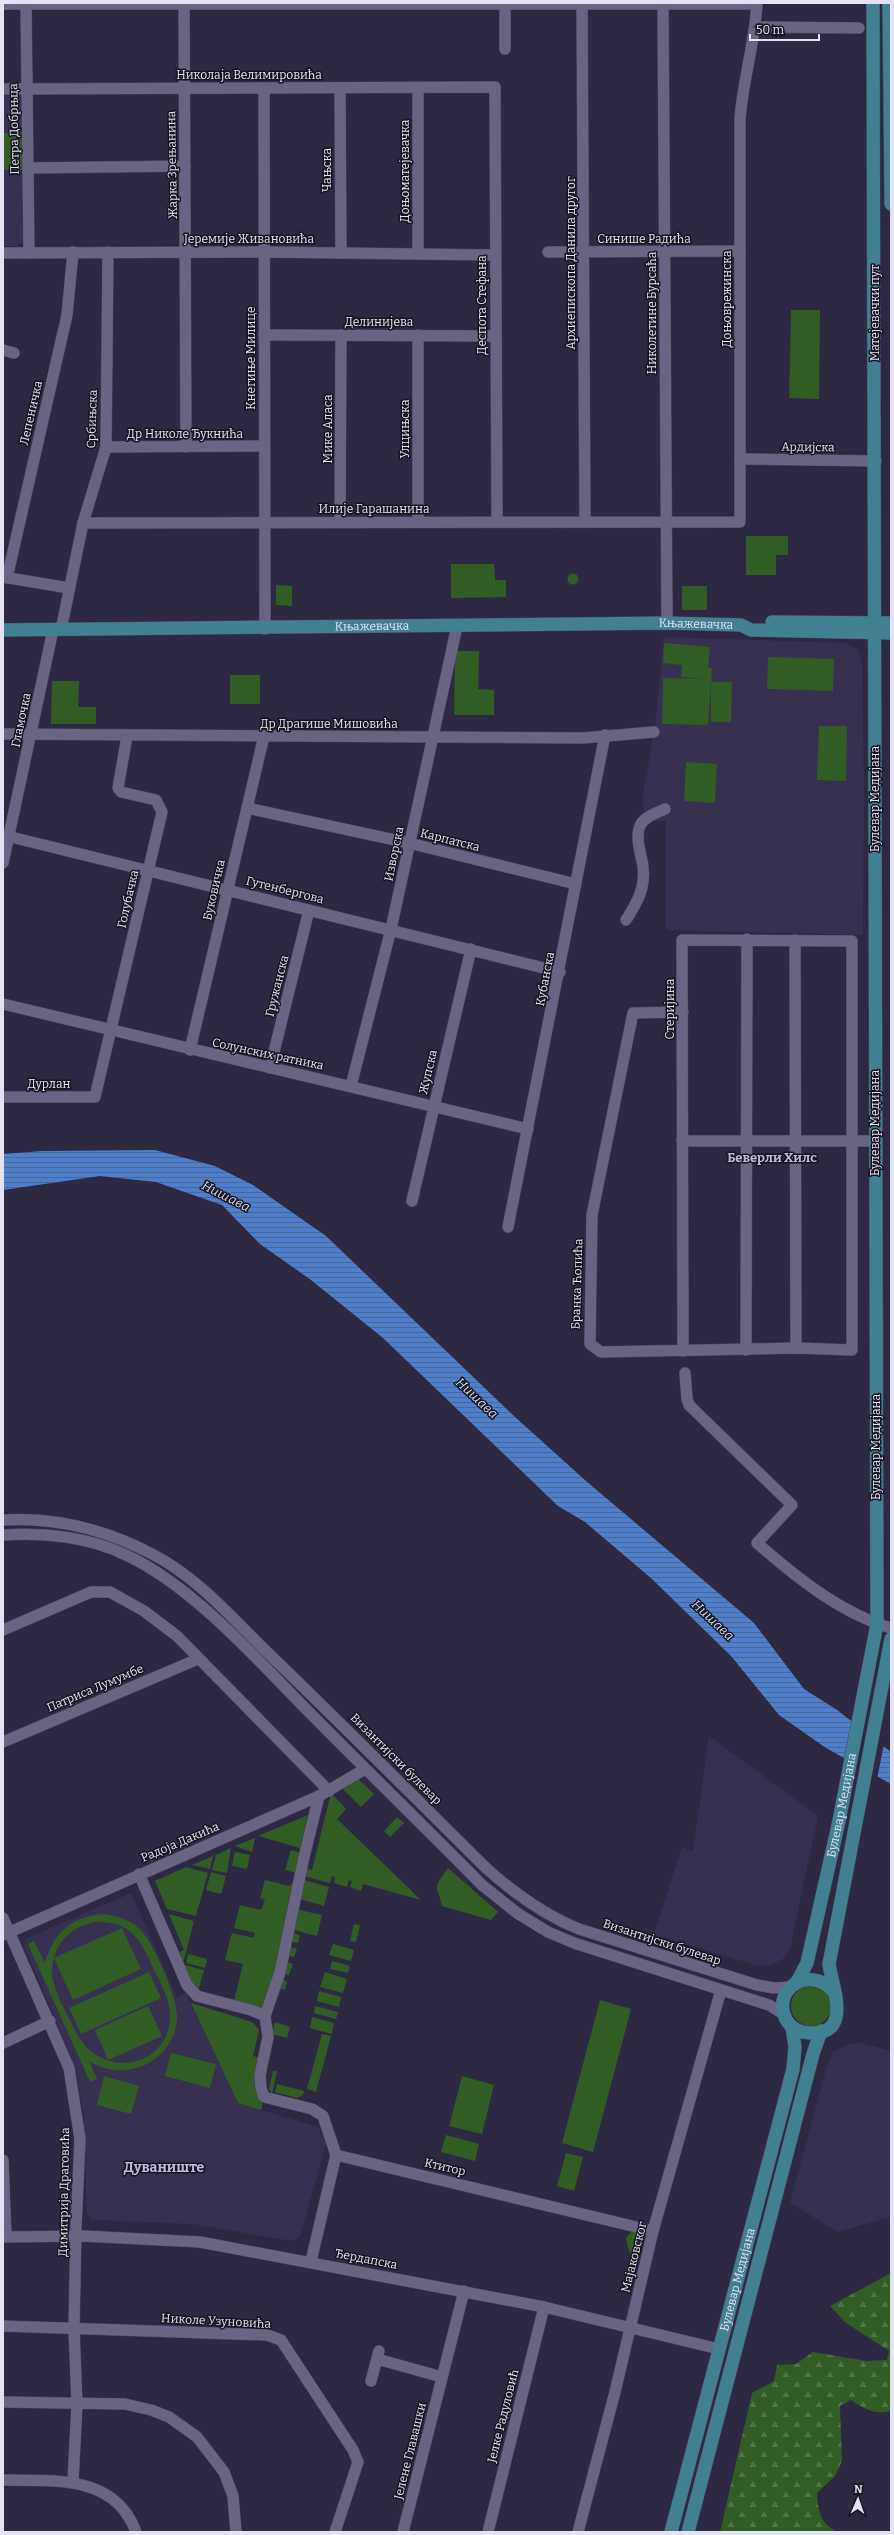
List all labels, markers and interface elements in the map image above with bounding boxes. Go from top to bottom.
scale bar [750,16,819,42]
text: 50 m [756,23,785,37]
street label: Николаја Велимировића [176,68,322,82]
street label: Петра Добрњца [6,83,22,175]
street label: Жарка Зрењанина [164,110,180,219]
street label: Доњоматејевачка [398,119,412,222]
street label: Чањска [320,148,334,192]
street label: Архиепископа Данила другог [564,176,578,350]
street label: Јеремије Живановића [183,232,315,246]
street label: Синише Радића [597,232,691,246]
street label: Доњоврежинска [720,250,734,348]
street label: Николетине Бурсаћа [645,251,659,374]
street label: Деспота Стефана [475,255,489,355]
street label: Матејевачки пут [868,265,882,361]
street label: Кнегиње Милице [244,306,258,410]
street label: Делинијева [345,315,414,329]
street label: Лепеничка [17,379,45,447]
street label: Србињска [84,389,100,449]
street label: Мике Аласа [321,394,335,464]
street label: Улцињска [398,399,412,459]
street label: Др Николе Ђукнића [127,427,244,441]
street label: Ардијска [781,440,835,454]
street label: Илије Гарашанина [318,502,430,516]
street label: Књажевачка [659,616,734,632]
street label: Књажевачка [335,619,410,634]
street label: Гламочка [8,691,34,749]
street label: Др Драгише Мишовића [260,717,398,731]
street label: Булевар Медијана [868,746,882,852]
street label: Изворска [381,825,407,883]
street label: Карпатска [419,826,482,854]
street label: Буковичка [200,858,228,922]
street label: Голубачка [115,868,142,929]
street label: Гутенбергова [245,874,326,907]
street label: Кубанска [533,950,557,1007]
street label: Гружанска [263,953,292,1018]
street label: Стеријина [663,978,677,1039]
street label: Солунских ратника [211,1035,325,1073]
street label: Жупска [416,1048,440,1096]
street label: Булевар Медијана [868,1070,882,1176]
street label: Дурлан [28,1077,71,1091]
district label: Беверли Хилс [727,1150,817,1165]
water label: Нишава [199,1177,253,1215]
street label: Бранка Ћопића [568,1238,586,1330]
water label: Нишава [453,1375,501,1421]
street label: Булевар Медијана [869,1394,883,1500]
water label: Нишава [689,1597,737,1643]
street label: Патриса Лумумбе [45,1661,145,1715]
street label: Византијски булевар [348,1711,444,1807]
street label: Булевар Медијана [824,1751,859,1859]
street label: Радоја Дакића [139,1819,222,1865]
street label: Византијски булевар [601,1916,723,1968]
street label: Димитрија Драговића [56,2127,72,2257]
street label: Ктитор [423,2155,467,2179]
district label: Дуваниште [124,2159,205,2176]
street label: Мајаковског [618,2220,650,2294]
street label: Булевар Медијана [717,2226,758,2333]
street label: Ђердапска [334,2246,399,2272]
street label: Николе Узуновића [161,2311,272,2331]
street label: Јелке Радуловић [484,2367,521,2465]
street label: Јелене Главашки [391,2401,429,2502]
north arrow [838,2479,878,2519]
text: N [854,2483,863,2496]

